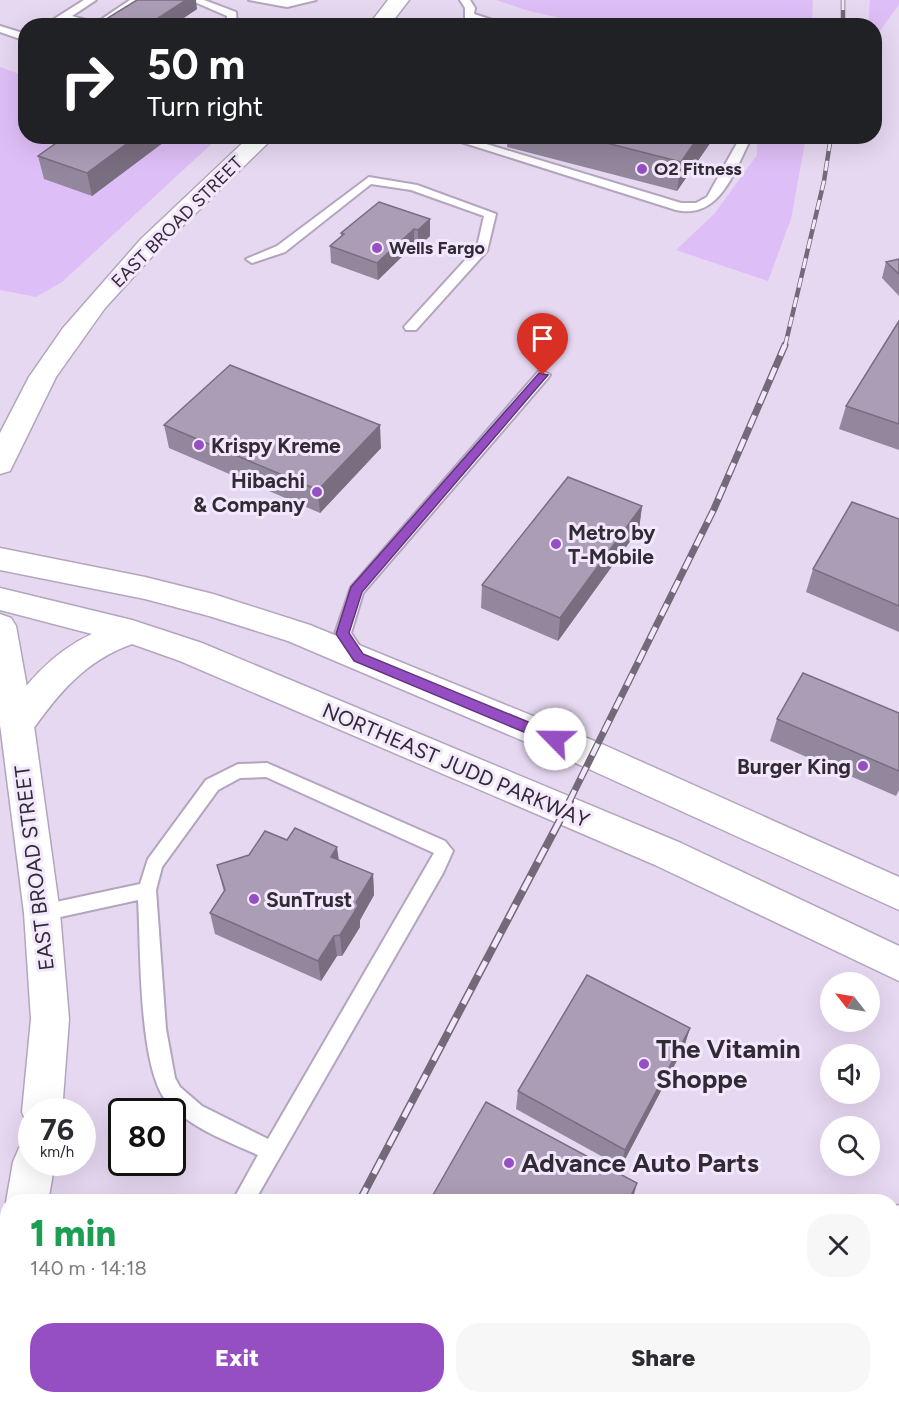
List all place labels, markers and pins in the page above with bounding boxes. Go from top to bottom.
place label: O2 Fitness [654,158,742,180]
marker: O2 Fitness [635,162,649,176]
place label: Wells Fargo [389,237,485,259]
marker: Wells Fargo [370,241,384,255]
pin [517,313,568,375]
place label: Krispy Kreme [211,433,341,458]
marker: Krispy Kreme [192,438,206,452]
place label: Hibachi & Company [193,468,306,517]
marker: Hibachi & Company [310,485,324,499]
place label: Metro by T-Mobile [568,520,656,569]
marker: Metro by T-Mobile [549,537,563,551]
place label: Burger King [737,754,851,779]
marker: Burger King [856,759,870,773]
place label: SunTrust [266,887,352,912]
marker: SunTrust [247,892,261,906]
place label: The Vitamin Shoppe [656,1033,801,1095]
marker: The Vitamin Shoppe [637,1057,651,1071]
place label: Advance Auto Parts [521,1147,759,1179]
marker: Advance Auto Parts [502,1156,516,1170]

